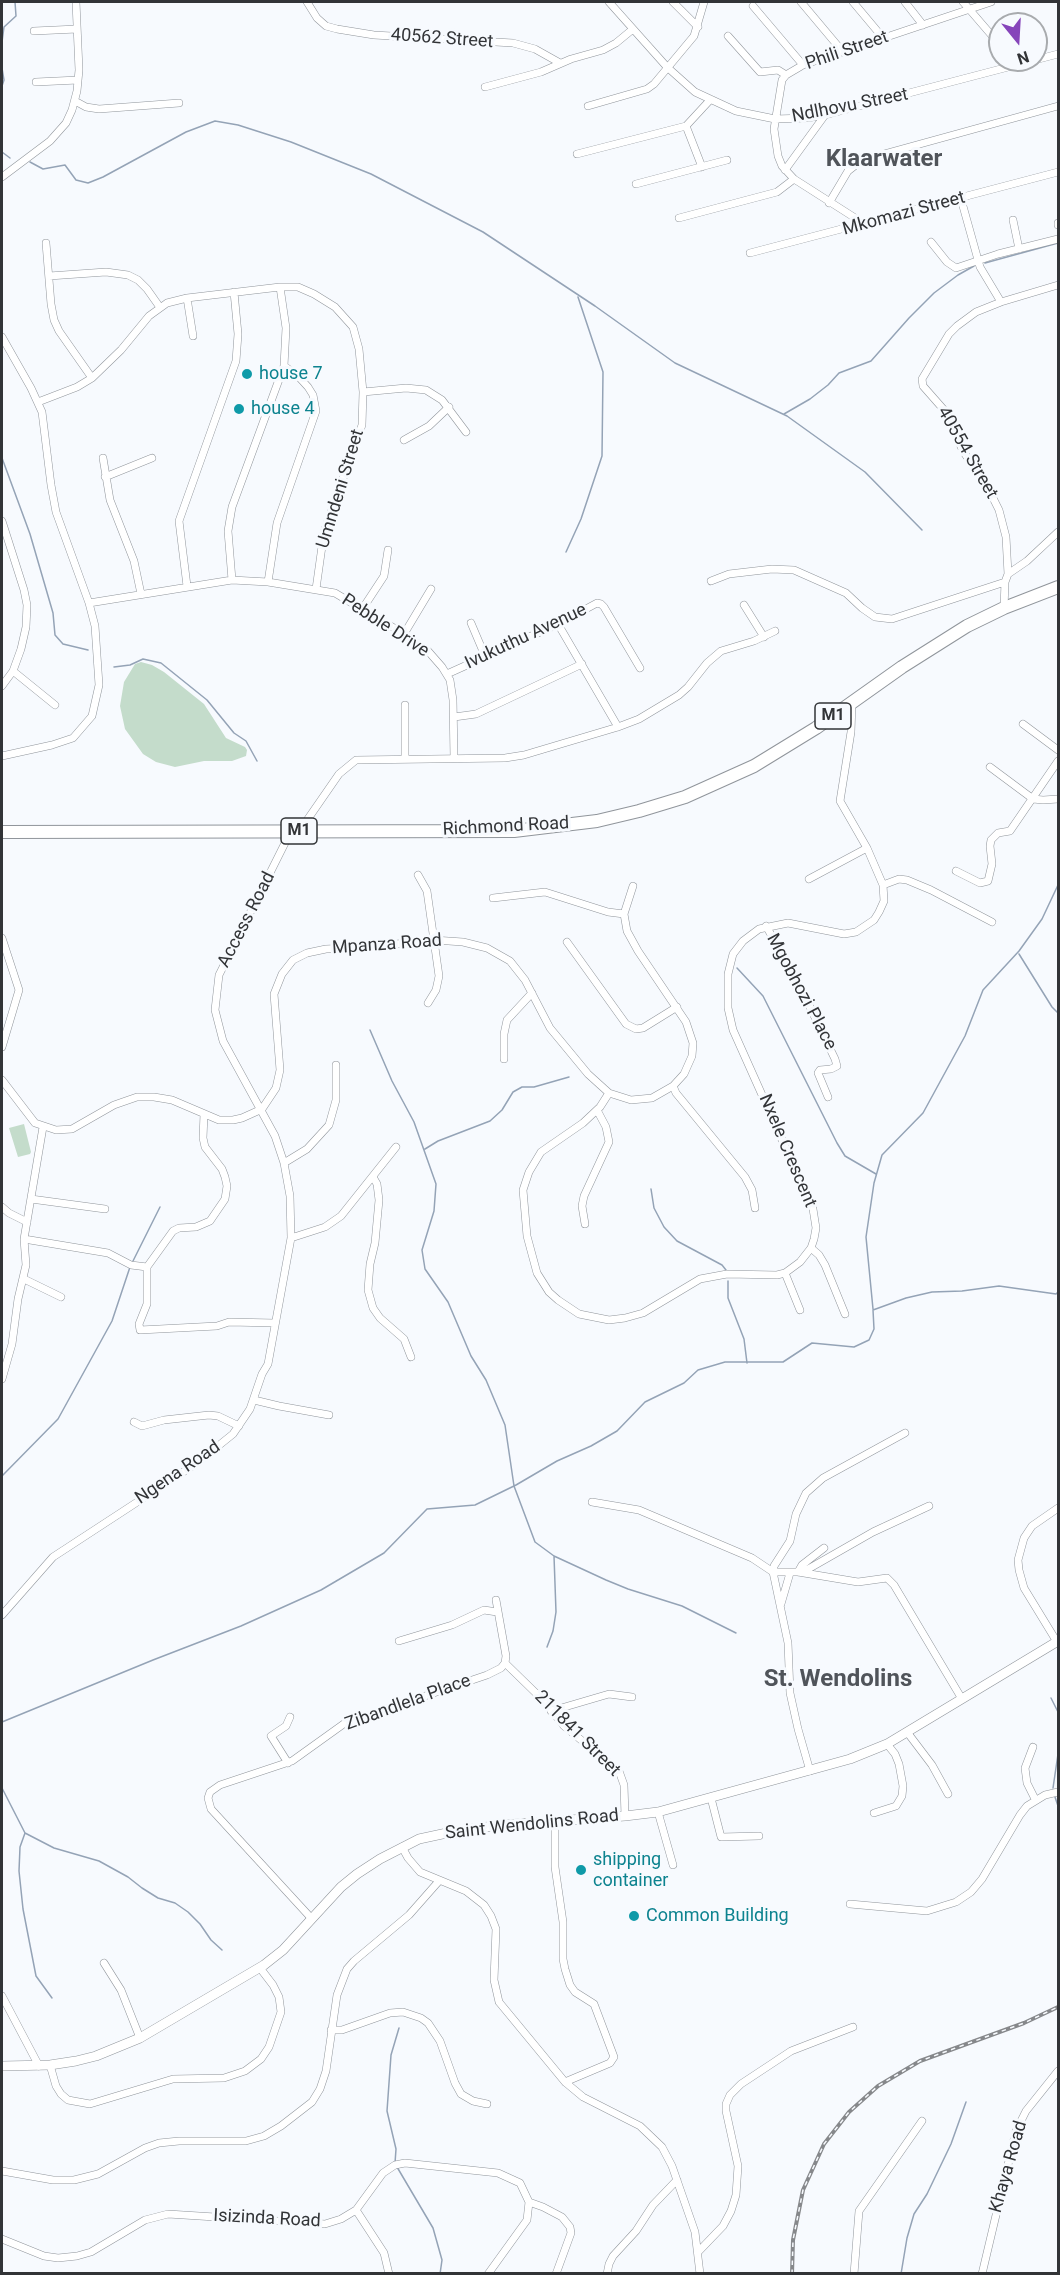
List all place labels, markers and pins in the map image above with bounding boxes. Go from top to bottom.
place label: house 7 [259,363,323,385]
marker: house 7 [240,367,254,381]
place label: house 4 [251,398,315,420]
marker: house 4 [232,402,246,416]
place label: shipping container [593,1849,668,1892]
marker: shipping container [574,1863,588,1877]
place label: Common Building [646,1905,789,1927]
marker: Common Building [627,1909,641,1923]

